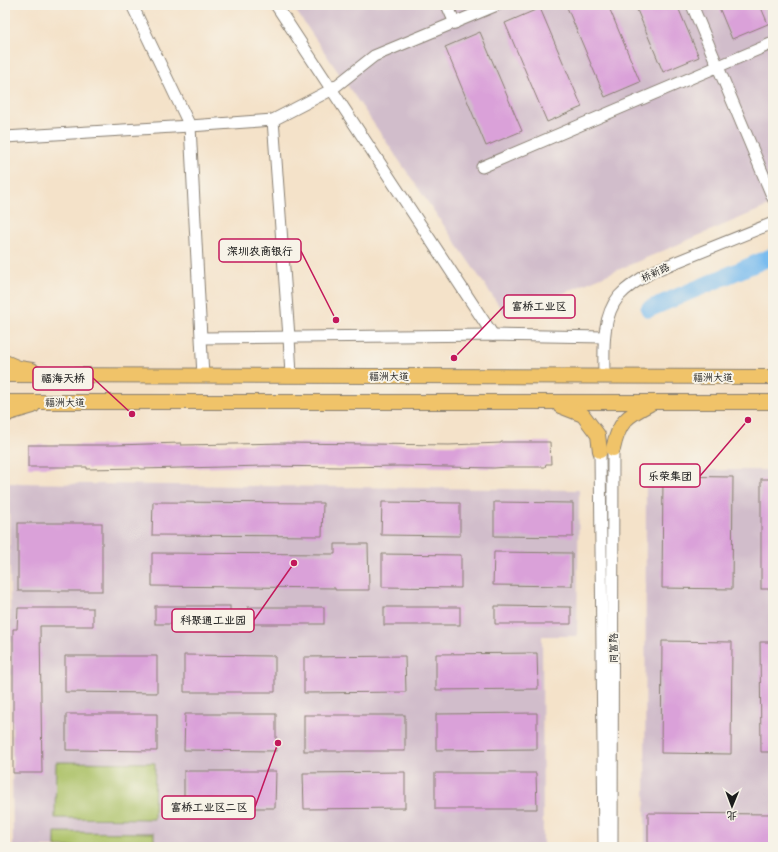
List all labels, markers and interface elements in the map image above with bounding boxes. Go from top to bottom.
callout: 深圳农商银行 [219,239,301,262]
text: 深圳农商银行 [227,243,293,258]
street label: 桥新路 [638,259,672,285]
callout: 富桥工业区 [504,295,575,318]
text: 富桥工业区 [512,298,567,313]
callout: 福海天桥 [33,367,93,390]
street label: 福洲大道 [369,369,409,383]
text: 福海天桥 [41,370,85,385]
street label: 福洲大道 [693,370,733,384]
street label: 福洲大道 [45,395,85,409]
callout: 乐荣集团 [640,464,700,487]
text: 乐荣集团 [648,468,692,483]
callout: 科聚通工业园 [172,609,254,632]
text: 科聚通工业园 [180,612,246,627]
street label: 同富路 [606,633,620,663]
north arrow [712,786,752,826]
callout: 富桥工业区二区 [162,796,255,819]
text: 富桥工业区二区 [171,799,248,814]
text: 北 [726,809,737,824]

